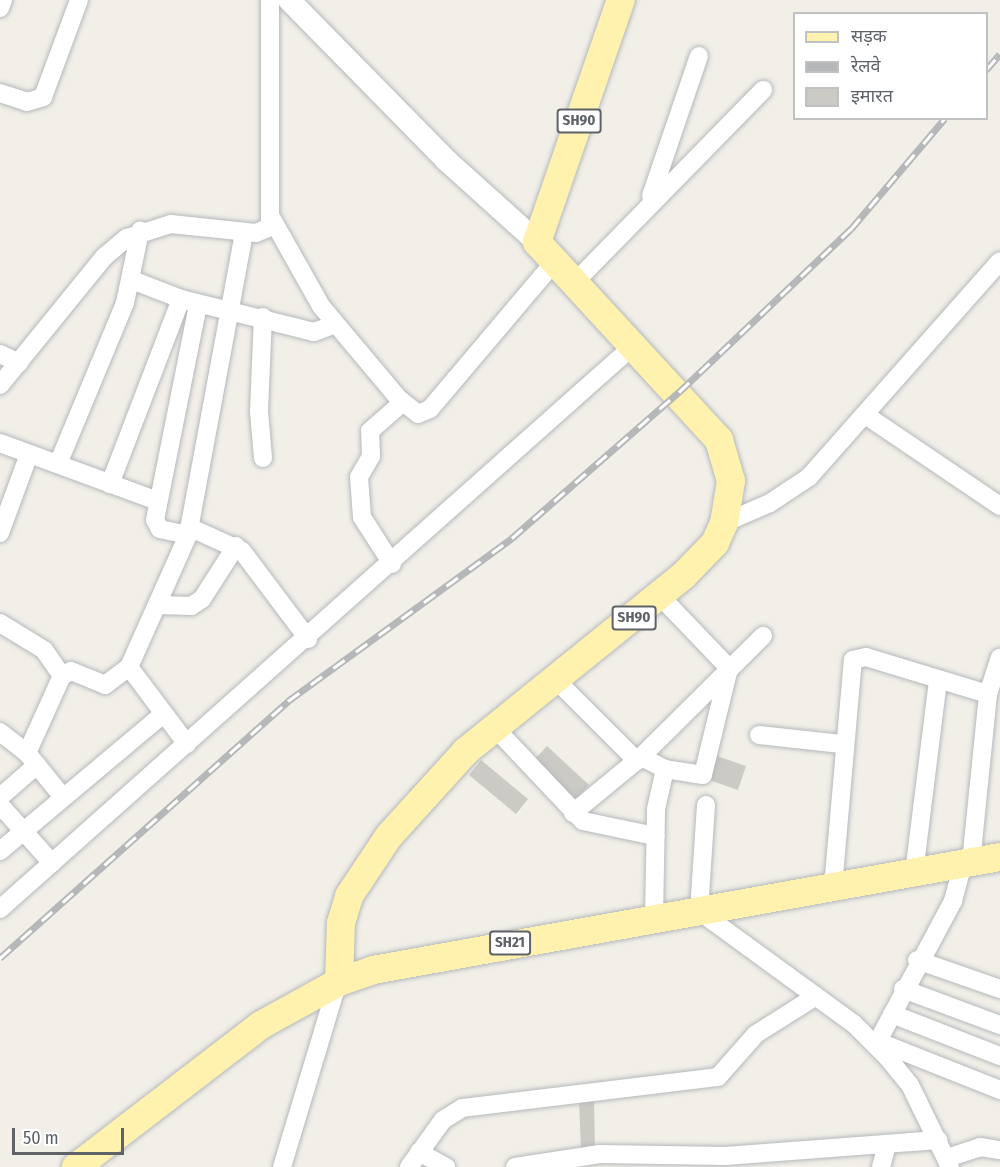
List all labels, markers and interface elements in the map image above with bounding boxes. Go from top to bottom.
legend [793,12,988,120]
text: सड़क [851,25,887,47]
text: रेलवे [851,55,881,77]
text: इमारत [851,85,893,107]
road number: SH90 [556,109,602,133]
road number: SH90 [612,606,656,630]
road number: SH21 [489,931,531,955]
scale bar [15,1116,128,1154]
text: 50 m [23,1127,59,1149]

